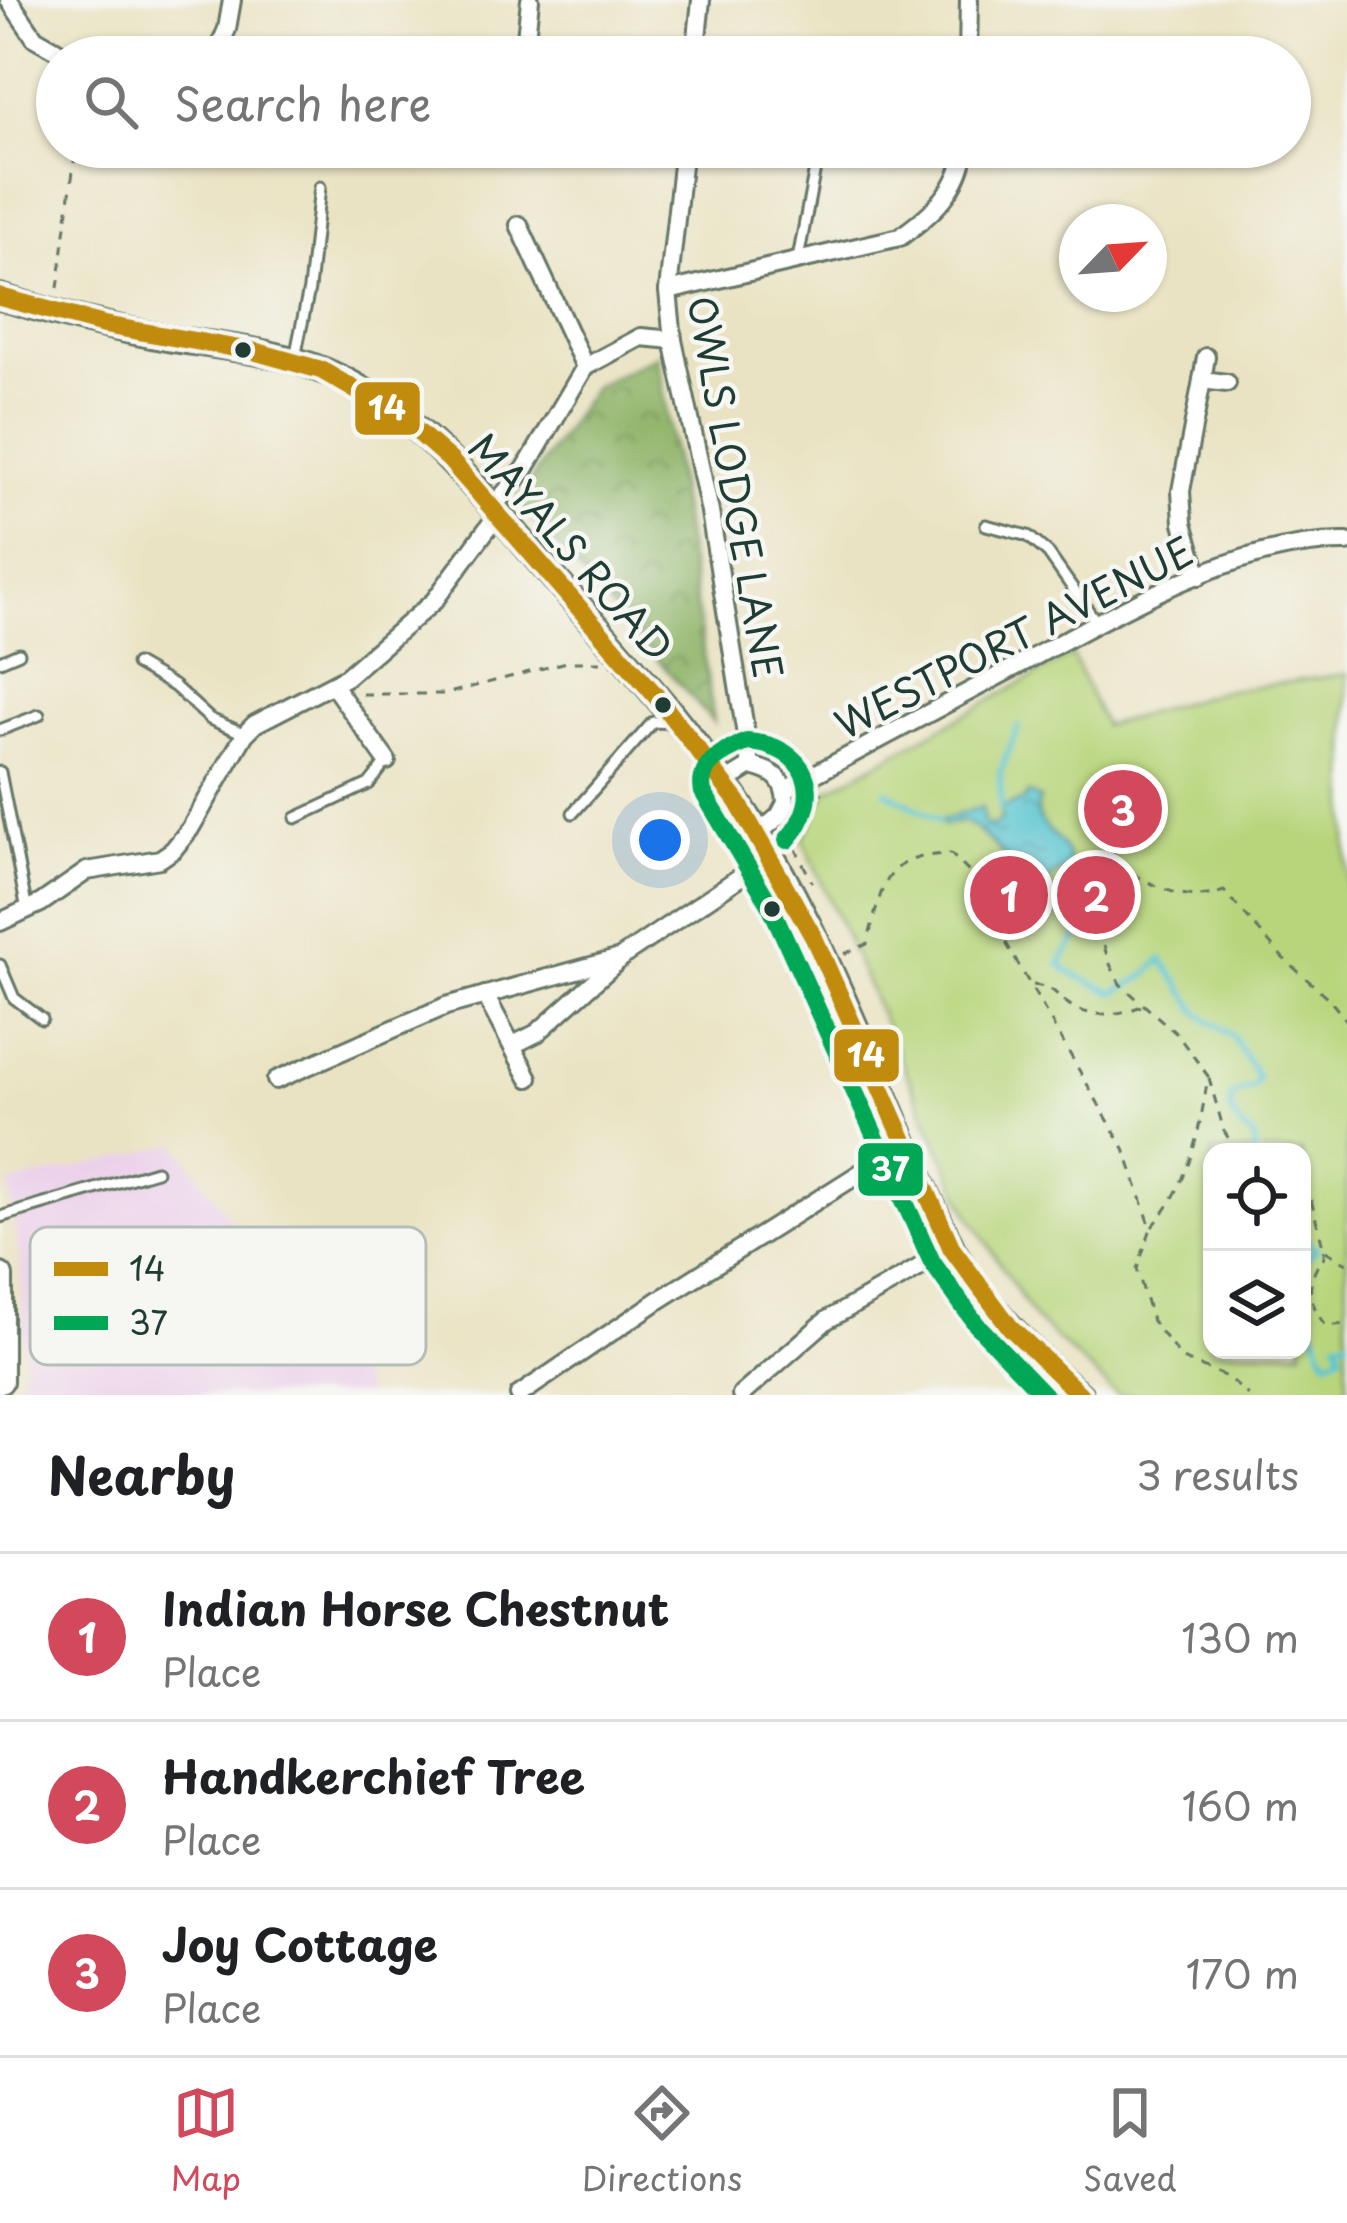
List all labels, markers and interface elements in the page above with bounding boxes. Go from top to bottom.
search box [36,36,1311,168]
text: Search here [174,68,431,136]
icon: search [78,69,144,135]
north arrow [1059,204,1167,312]
street label: OWLS LODGE LANE [674,291,800,683]
unlabelled marker [232,339,254,361]
line badge: 14 [353,380,422,437]
text: 14 [368,381,406,431]
street label: MAYALS ROAD [456,419,688,673]
street label: WESTPORT AVENUE [824,520,1202,752]
unlabelled marker [652,694,674,716]
pin: 3 [1084,764,1162,854]
your location [630,810,690,870]
pin: 1 [970,850,1048,940]
pin: 2 [1057,850,1135,940]
unlabelled marker [761,898,783,920]
line badge: 14 [832,1027,901,1084]
text: 14 [847,1028,885,1078]
line badge: 37 [856,1141,925,1198]
text: 37 [871,1142,910,1192]
map controls [1203,1143,1311,1359]
button: locate [1203,1143,1311,1251]
legend [30,1227,426,1365]
text: 14 [129,1242,166,1292]
button: layers [1203,1251,1311,1359]
text: 37 [129,1296,168,1346]
text: Nearby [48,1435,235,1512]
text: 3 results [1136,1444,1299,1503]
text: Indian Horse Chestnut [162,1573,670,1641]
text: 1 [78,1607,96,1666]
text: 130 m [1181,1607,1299,1666]
text: Place [162,1641,262,1700]
text: Handkerchief Tree [162,1741,585,1809]
text: 2 [73,1775,101,1834]
text: 160 m [1182,1775,1299,1834]
text: Place [162,1809,262,1868]
text: Joy Cottage [162,1909,438,1977]
text: 3 [74,1943,100,2002]
text: 170 m [1186,1943,1299,2002]
text: Place [162,1977,262,2036]
tab: Map [170,2080,241,2202]
tab: Directions [582,2080,742,2202]
tab: Saved [1083,2080,1177,2202]

